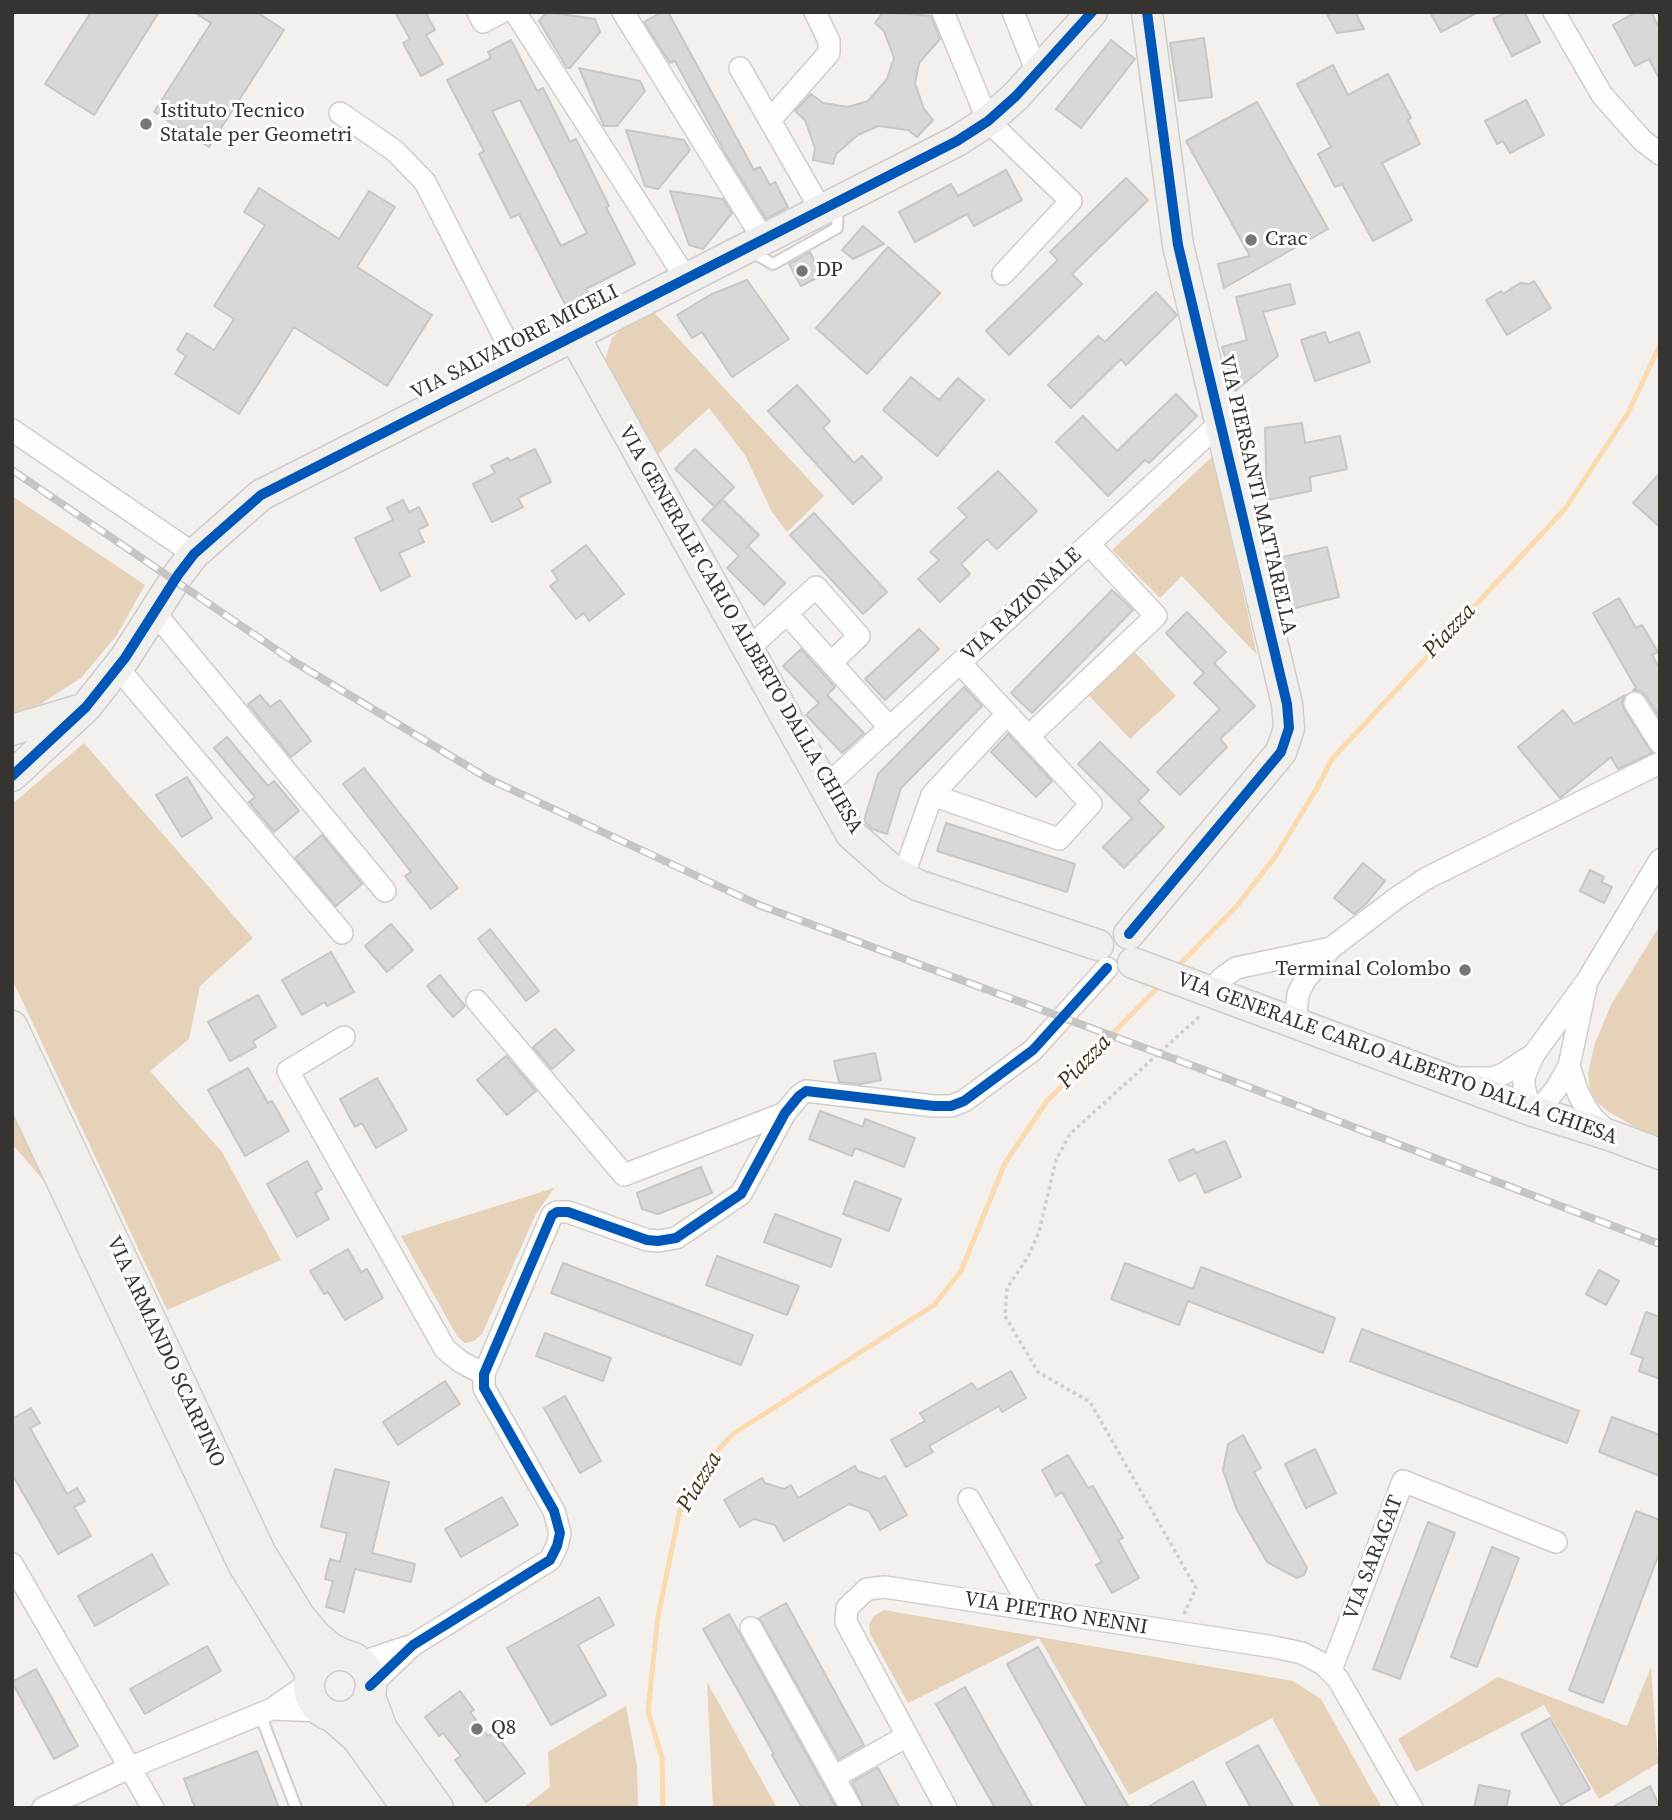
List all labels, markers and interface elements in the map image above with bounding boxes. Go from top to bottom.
place label: Istituto Tecnico Statale per Geometri [160,99,352,149]
marker: Istituto Tecnico Statale per Geometri [138,116,154,132]
place label: Crac [1265,227,1308,253]
marker: Crac [1243,232,1259,248]
place label: DP [816,258,843,284]
marker: DP [794,263,810,279]
street label: VIA SALVATORE MICELI [407,280,623,406]
street label: VIA PIERSANTI MATTARELLA [1213,353,1301,637]
street label: VIA GENERALE CARLO ALBERTO DALLA CHIESA [612,421,868,839]
street label: VIA RAZIONALE [957,543,1087,667]
water label: Piazza [1418,598,1482,664]
place label: Terminal Colombo [1276,957,1451,983]
marker: Terminal Colombo [1457,962,1473,978]
street label: VIA GENERALE CARLO ALBERTO DALLA CHIESA [1173,967,1621,1151]
water label: Piazza [1052,1029,1118,1095]
street label: VIA ARMANDO SCARPINO [100,1232,230,1472]
water label: Piazza [671,1447,729,1517]
street label: VIA SARAGAT [1339,1492,1409,1624]
street label: VIA PIETRO NENNI [962,1587,1150,1641]
place label: Q8 [491,1716,516,1742]
marker: Q8 [469,1721,485,1737]

